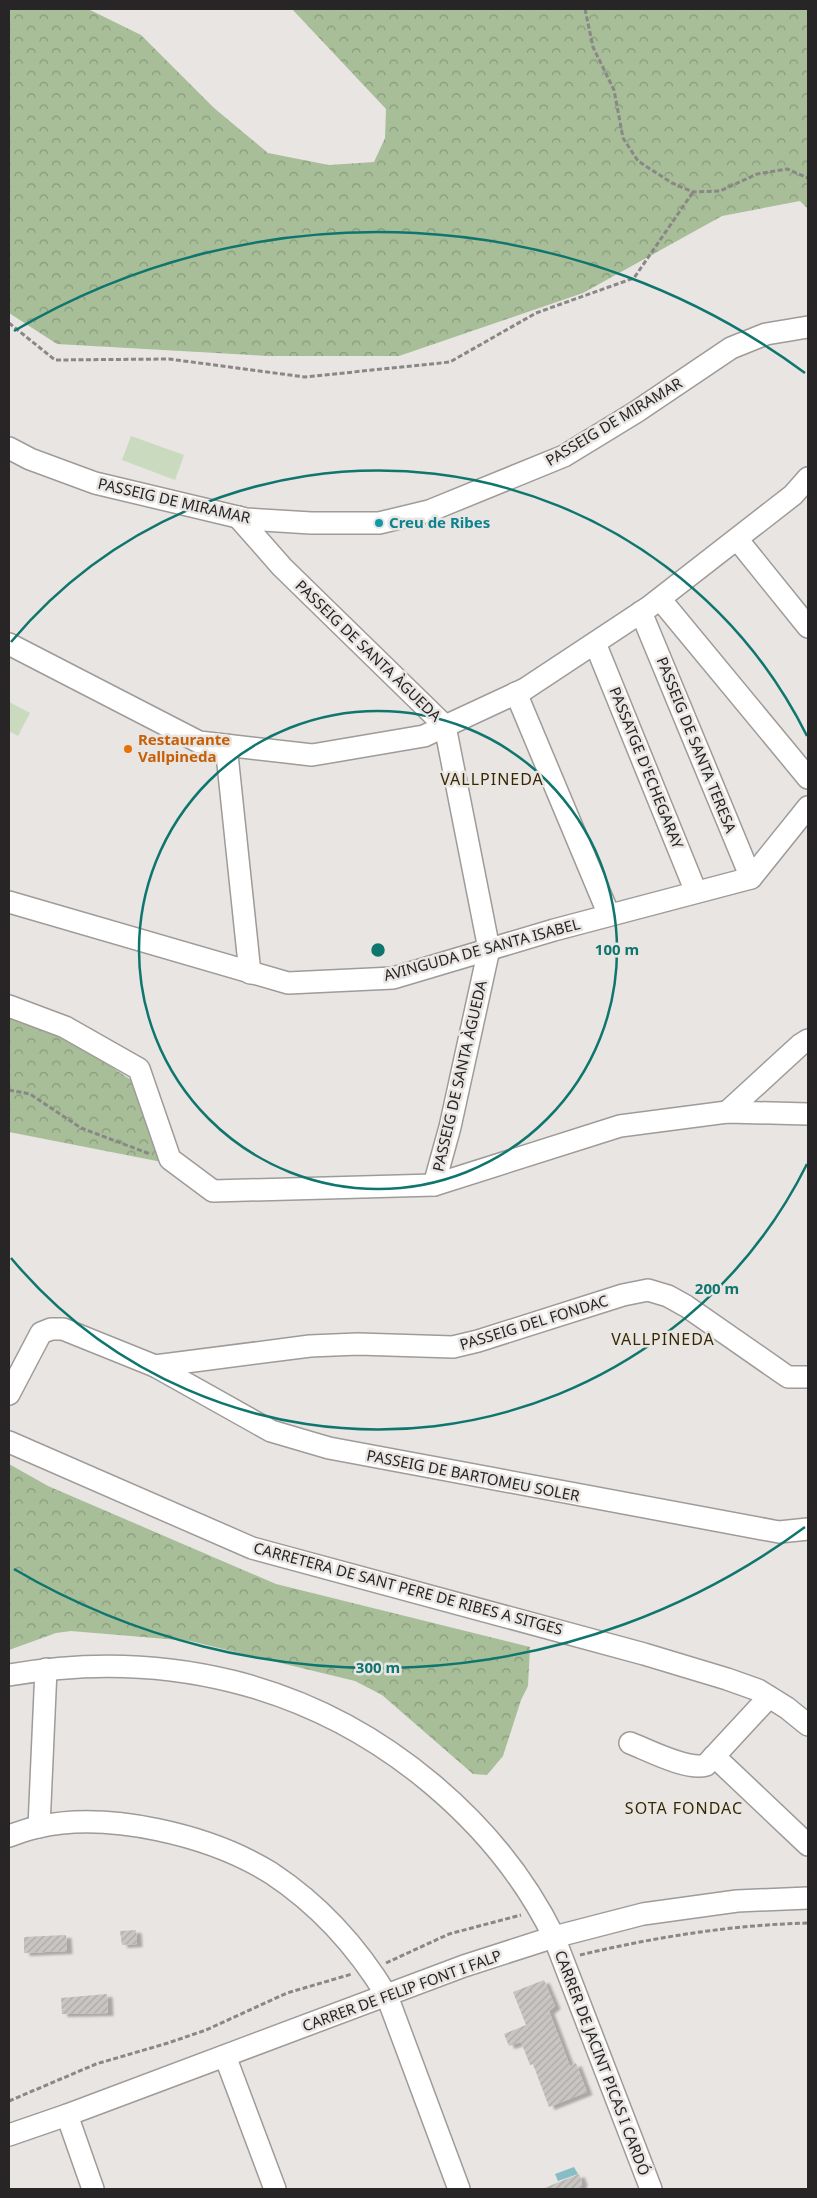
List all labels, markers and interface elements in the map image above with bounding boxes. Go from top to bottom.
street label: PASSEIG DE MIRAMAR [541,372,686,470]
street label: PASSEIG DE MIRAMAR [96,473,253,527]
place label: Creu de Ribes [389,512,490,532]
marker: Creu de Ribes [373,517,385,529]
street label: PASSEIG DE SANTA ÀGUEDA [291,575,446,726]
street label: PASSEIG DE SANTA TERESA [652,654,742,836]
street label: PASSATGE D'ECHEGARAY [605,684,689,852]
place label: Restaurante Vallpineda [138,729,230,766]
marker: Restaurante Vallpineda [122,743,134,755]
district label: VALLPINEDA [440,768,544,790]
street label: AVINGUDA DE SANTA ISABEL [381,913,582,985]
text: 100 m [595,939,639,959]
centre of rings [369,941,387,959]
street label: PASSEIG DE SANTA ÀGUEDA [427,978,491,1173]
text: 200 m [695,1278,739,1298]
street label: PASSEIG DEL FONDAC [457,1290,611,1354]
district label: VALLPINEDA [611,1328,715,1350]
street label: PASSEIG DE BARTOMEU SOLER [365,1445,582,1506]
street label: CARRETERA DE SANT PERE DE RIBES A SITGES [251,1537,565,1639]
text: 300 m [356,1657,400,1677]
district label: SOTA FONDAC [625,1797,743,1819]
street label: CARRER DE FELIP FONT I FALP [299,1945,504,2035]
street label: CARRER DE JACINT PICAS I CARDÓ [551,1947,655,2178]

